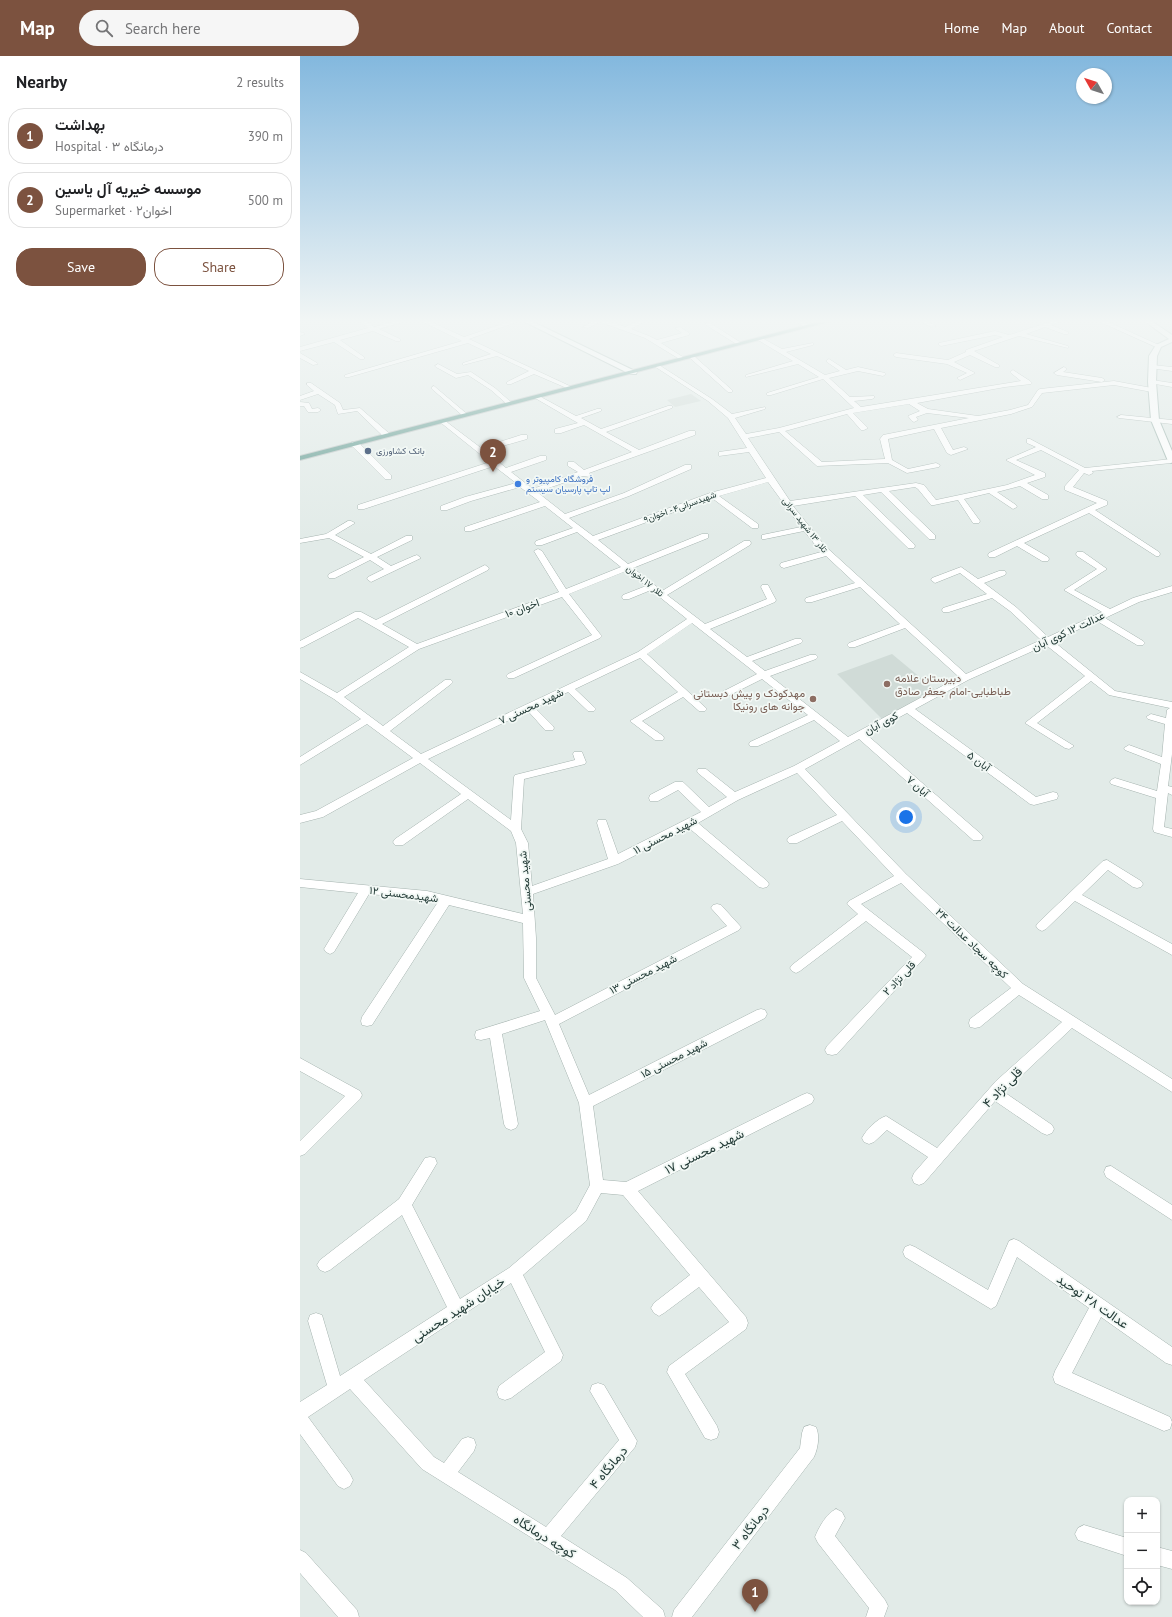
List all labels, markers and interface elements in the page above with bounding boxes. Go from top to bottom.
search box [79,10,359,46]
text: Map [20,16,55,40]
icon: search [93,17,115,39]
text: Search here [125,19,201,38]
text: Home [944,19,979,37]
text: Map [1001,19,1027,37]
text: About [1049,19,1085,37]
text: Contact [1107,19,1152,37]
north arrow [1076,68,1112,104]
text: Nearby [16,71,67,93]
text: 2 results [236,74,284,91]
text: بهداشت [55,115,105,134]
text: 1 [26,128,34,145]
text: 390 m [248,128,283,145]
text: Hospital · درمانگاه ۳ [55,138,164,155]
text: موسسه خیریه آل یاسین [55,179,202,198]
text: 2 [26,192,34,209]
text: 500 m [248,192,283,209]
text: Supermarket · اخوان۲ [55,202,172,219]
button: Save [16,248,146,286]
button: Share [154,248,284,286]
pin: 2 [480,439,506,472]
place label: بانک کشاورزی [376,445,425,457]
marker: بانک کشاورزی [363,446,373,456]
place label: فروشگاه کامپیوتر و لپ تاپ پارسیان سیستم [526,473,611,495]
marker: فروشگاه کامپیوتر و لپ تاپ پارسیان سیستم [513,479,523,489]
street label: شهیدسرانی۴ - اخوان۹ [642,488,718,526]
street label: تلار ۱۳ شهید سرانی [780,495,830,555]
street label: تلار ۱۷ اخوان [624,563,666,599]
street label: اخوان ۱۰ [503,595,541,621]
street label: عدالت ۱۲ کوی آبان [1029,608,1107,654]
place label: دبیرستان علامه طباطبایی-امام جعفر صادق [895,671,1011,699]
marker: دبیرستان علامه طباطبایی-امام جعفر صادق [882,679,892,689]
street label: شهید محسنی ۷ [496,685,566,727]
place label: مهدکودک و پیش دبستانی جوانه های رونیکا [693,686,805,713]
marker: مهدکودک و پیش دبستانی جوانه های رونیکا [808,694,818,704]
street label: کوی آبان [862,708,901,738]
street label: آبان ۵ [965,748,995,775]
street label: آبان ۷ [904,772,933,801]
your location [896,807,916,827]
street label: شهید محسنی ۱۱ [631,813,700,857]
street label: شهید محسنی [515,850,535,912]
street label: شهیدمحسنی ۱۲ [369,883,440,905]
street label: کوچه سجاد عدالت ۲۴ [932,905,1011,982]
street label: شهید محسنی ۱۳ [607,951,679,997]
street label: قلی نژاد ۲ [880,958,918,998]
street label: شهید محسنی ۱۵ [638,1035,710,1081]
street label: قلی نژاد ۴ [979,1063,1026,1111]
street label: شهید محسنی ۱۷ [662,1125,747,1178]
street label: عدالت ۲۸ توحید [1053,1270,1132,1333]
street label: خیابان شهید محسنی [408,1273,508,1346]
street label: درمانگاه ۴ [586,1442,631,1492]
map controls [1124,1497,1160,1605]
button: + [1124,1497,1160,1533]
street label: درمانگاه ۳ [728,1502,773,1553]
street label: کوچه درمانگاه [510,1511,579,1563]
button: − [1124,1533,1160,1569]
button: locate [1124,1569,1160,1605]
pin: 1 [742,1579,768,1612]

